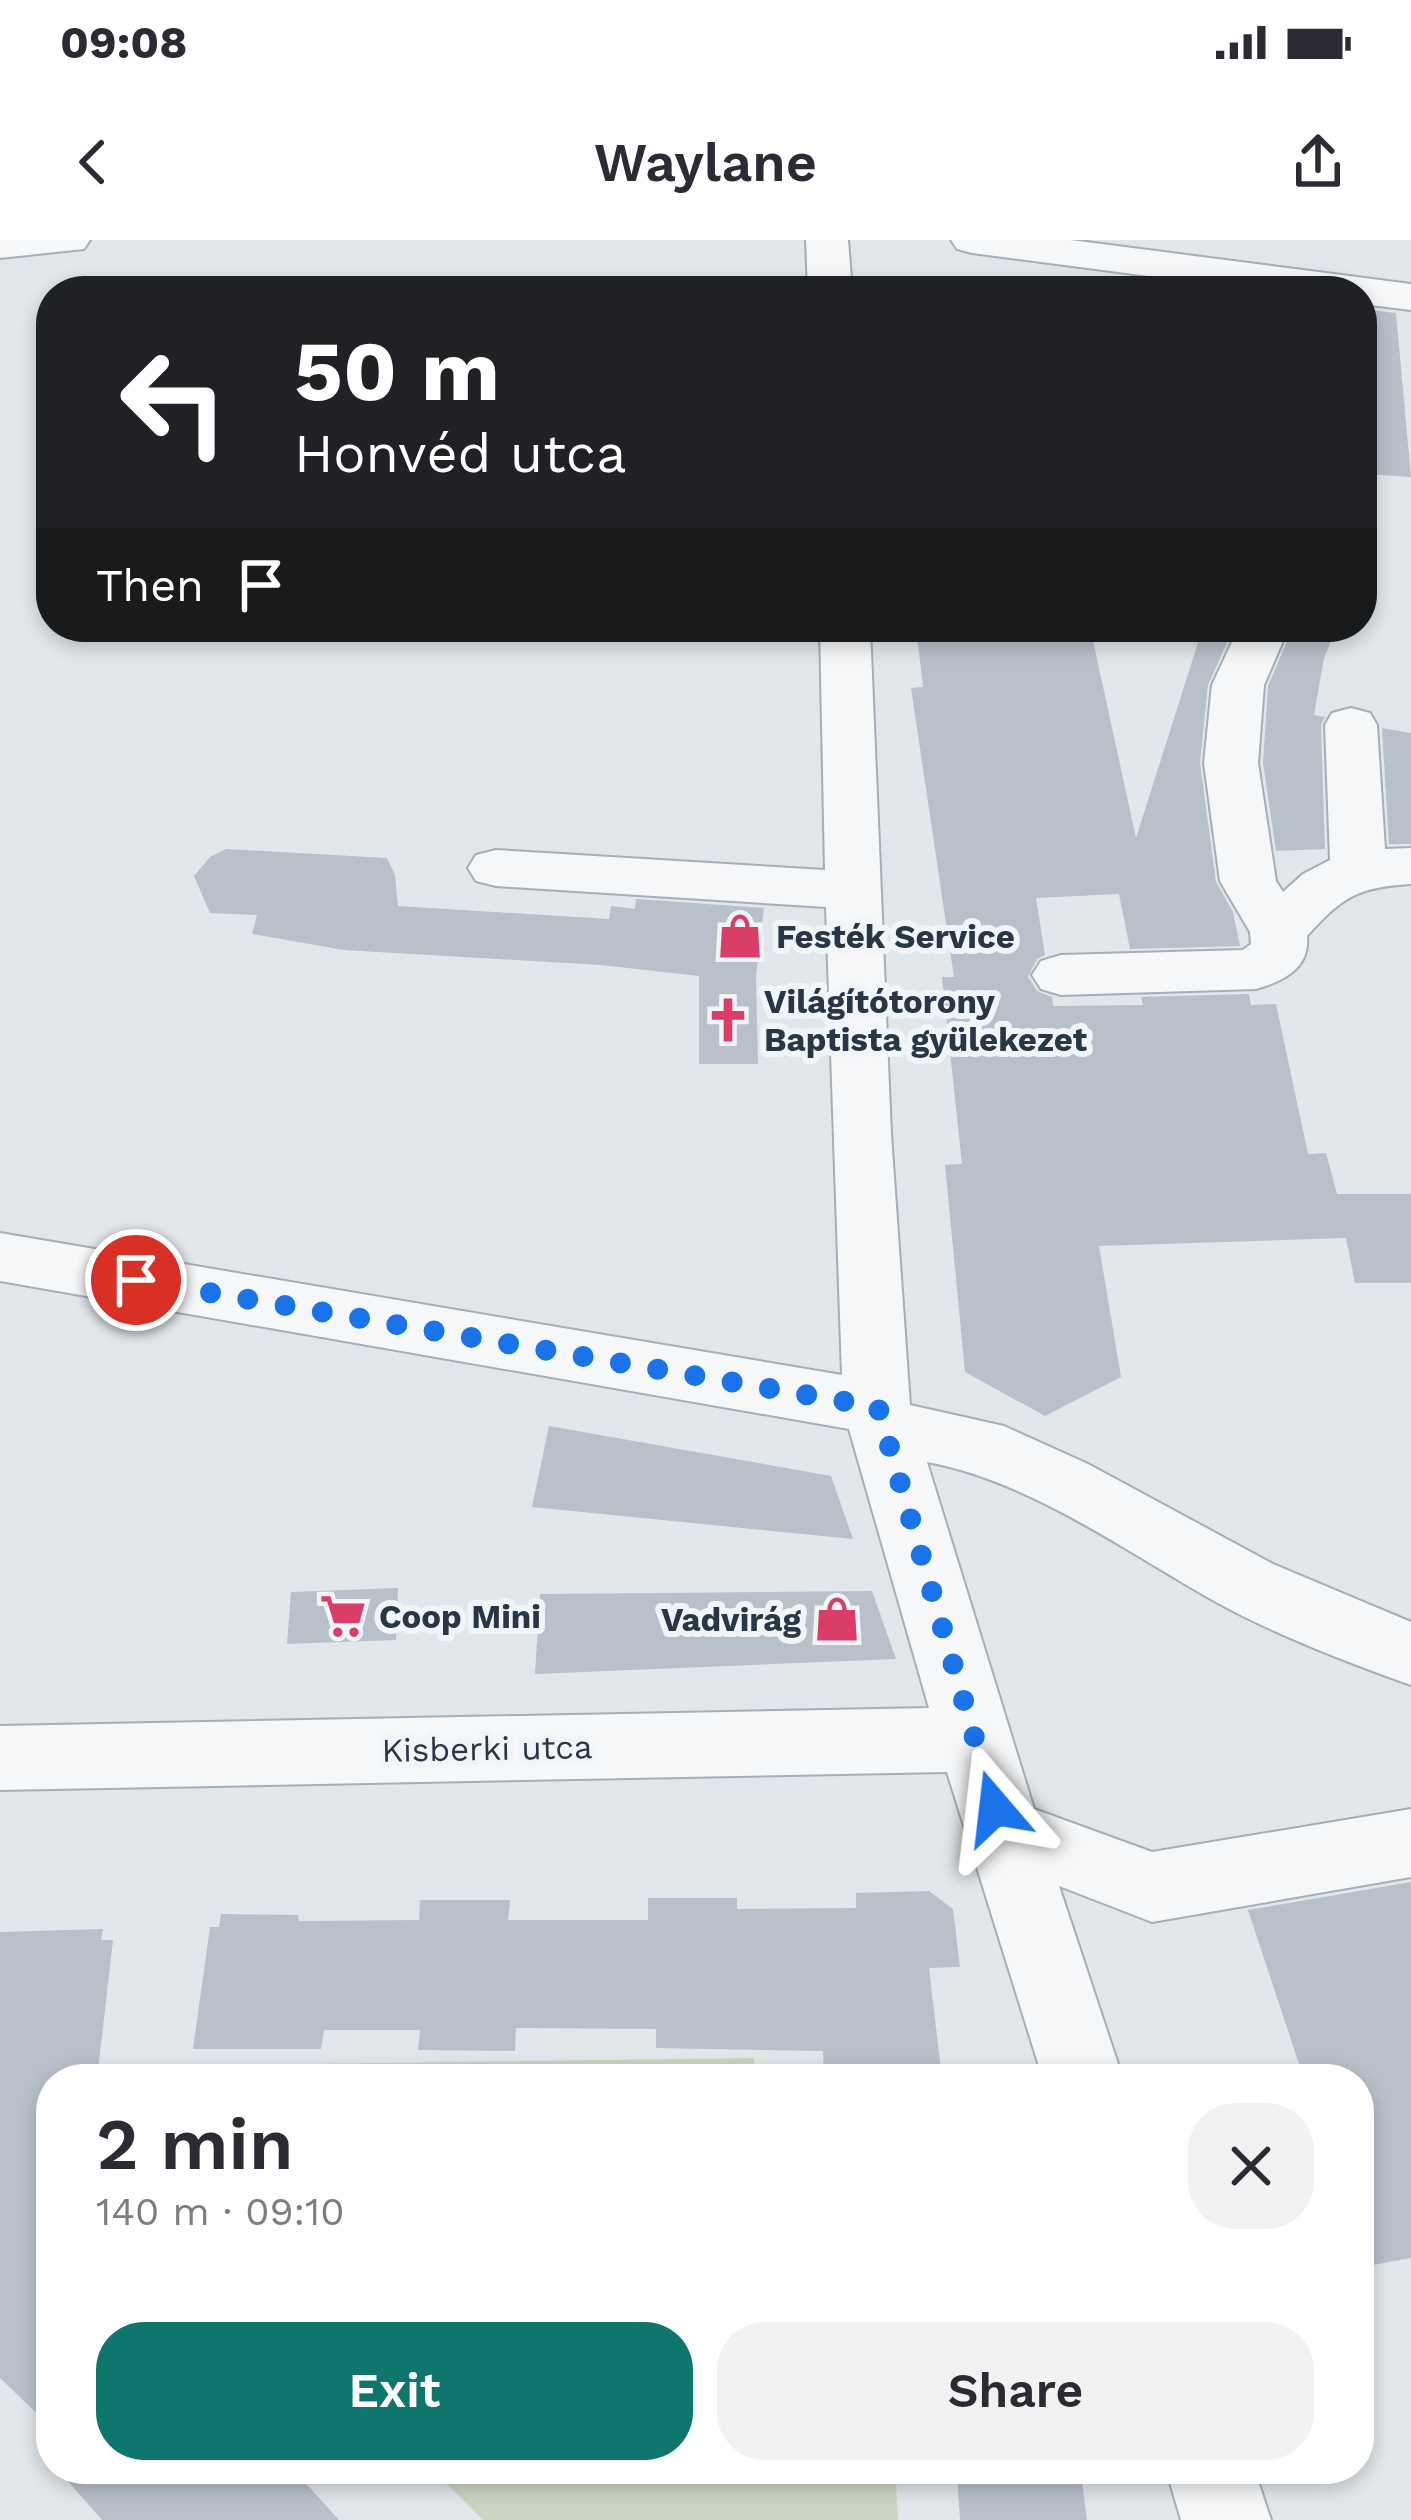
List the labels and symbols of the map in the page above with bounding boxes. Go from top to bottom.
shop icon: Festék Service [715,911,765,961]
place label: Festék Service [776,917,1015,956]
place label: Világítótorony Baptista gyülekezet [764,982,1088,1059]
church icon: Világítótorony Baptista gyülekezet [703,995,753,1045]
pin [85,1229,187,1331]
supermarket icon: Coop Mini [318,1591,368,1641]
shop icon: Vadvirág [812,1594,862,1644]
place label: Coop Mini [379,1597,541,1636]
place label: Vadvirág [661,1600,802,1639]
street label: Kisberki utca [381,1727,593,1770]
position arrow [932,1745,1058,1871]

